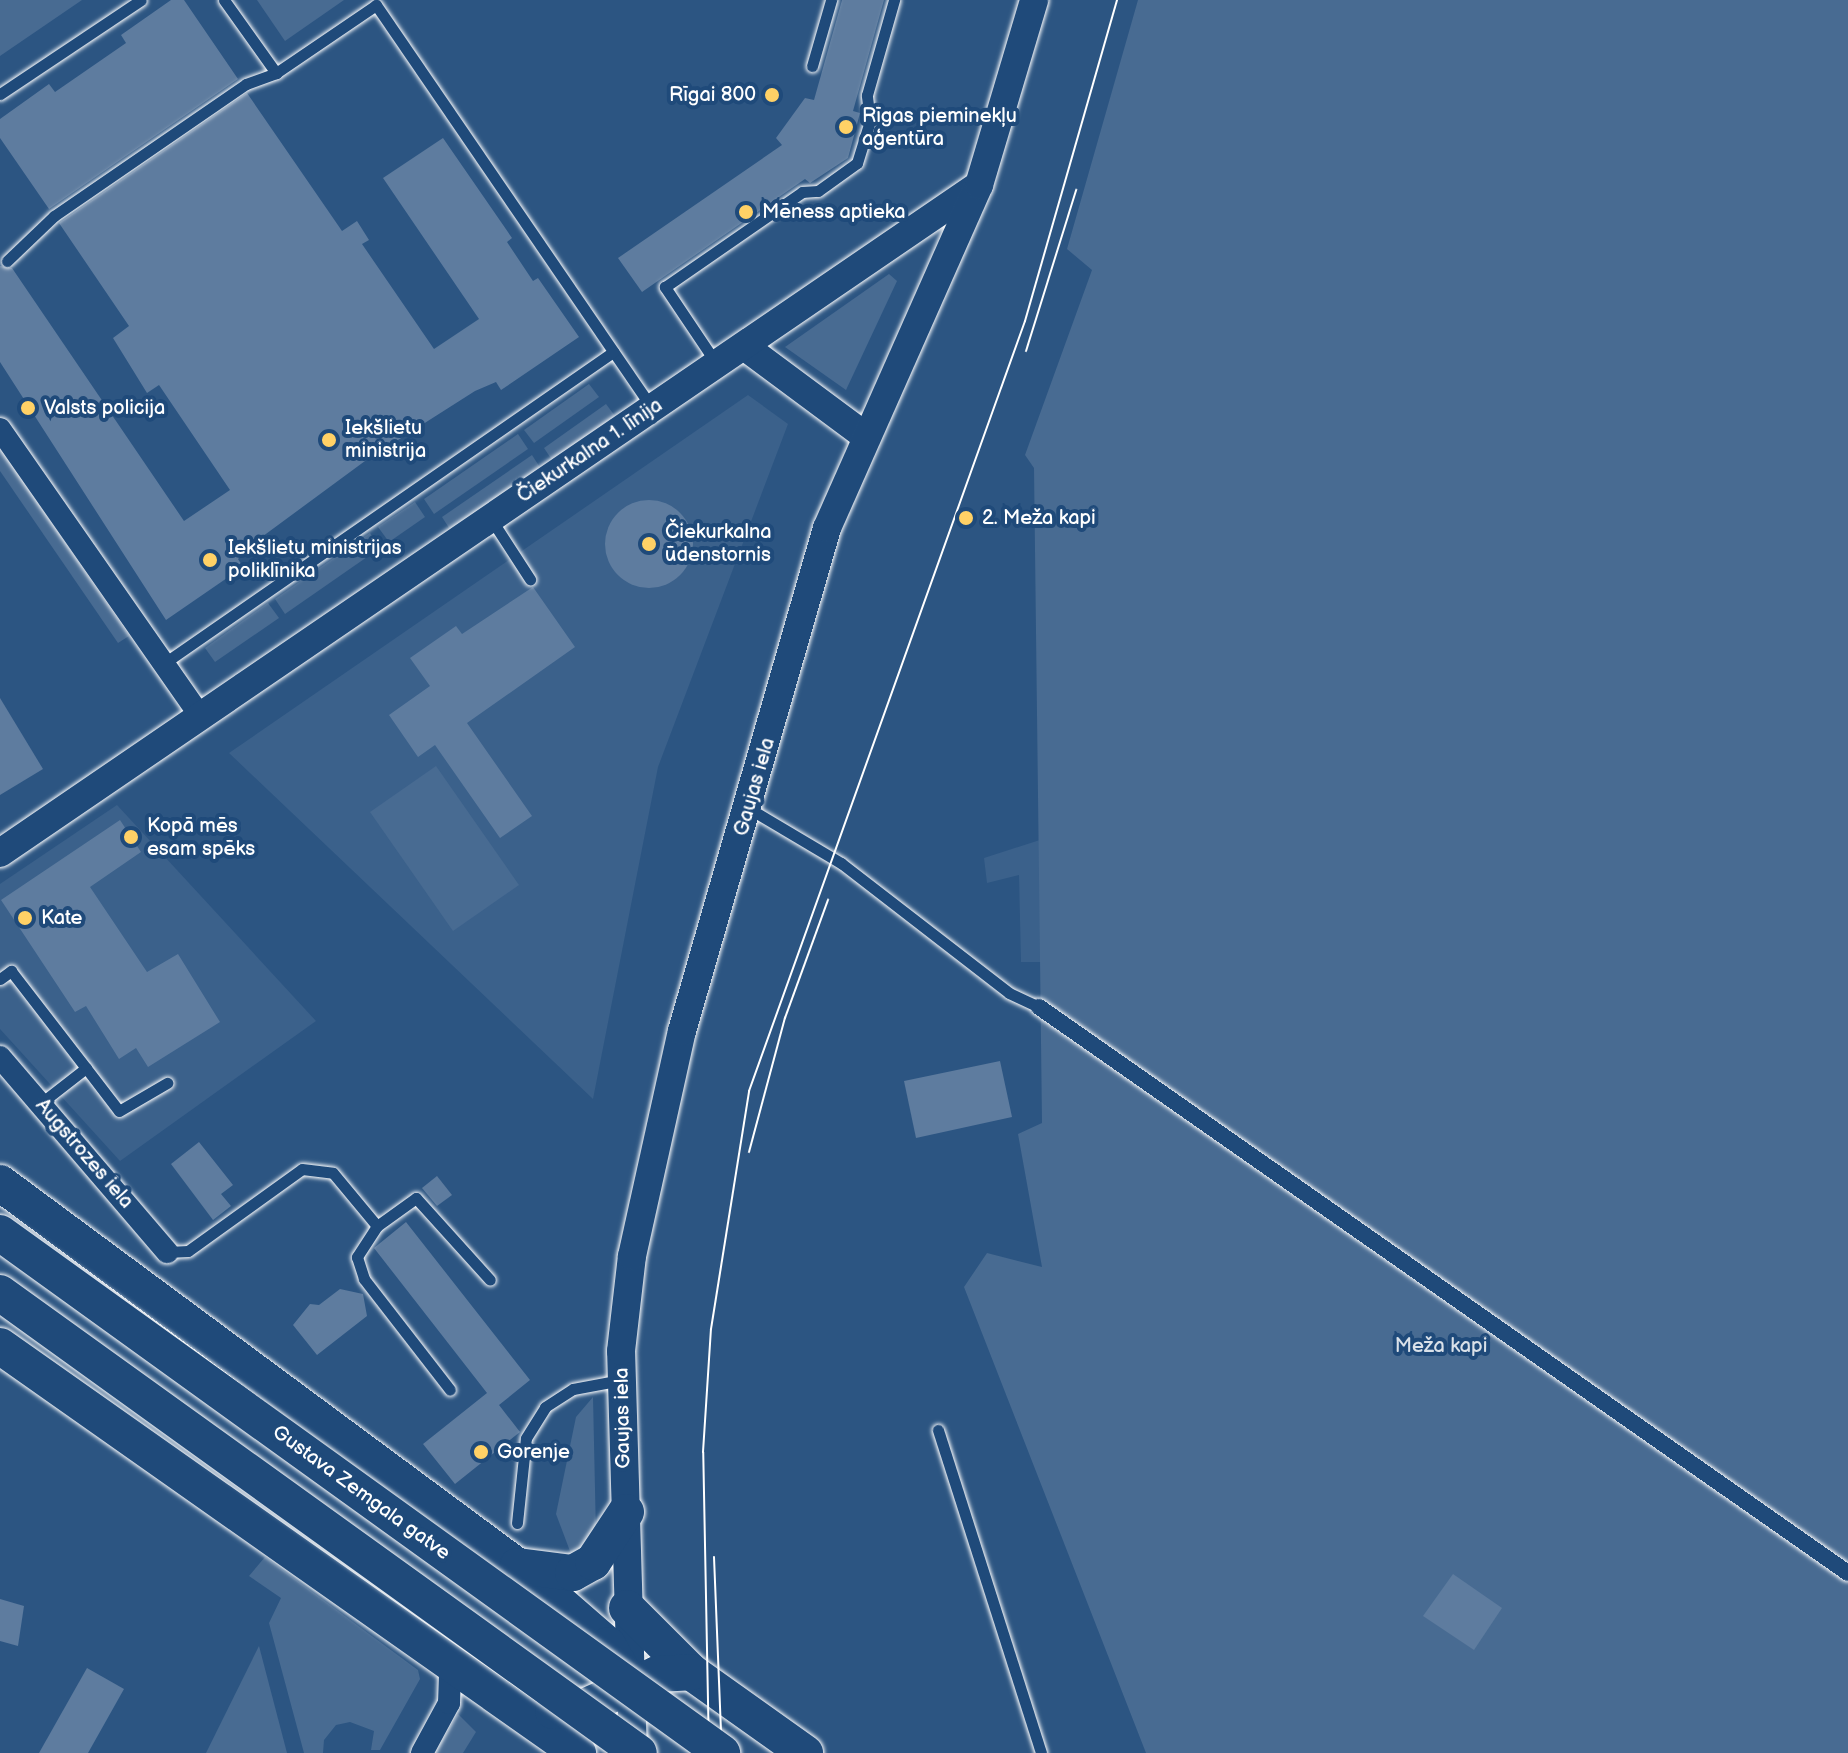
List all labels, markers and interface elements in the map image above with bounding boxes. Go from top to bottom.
place label: Rīgai 800 [669,83,756,107]
marker: Rīgai 800 [763,86,781,104]
place label: Rīgas pieminekļu aģentūra [862,104,1017,151]
marker: Rīgas pieminekļu aģentūra [837,118,855,136]
place label: Mēness aptieka [762,200,906,224]
marker: Mēness aptieka [737,203,755,221]
street label: Čiekurkalna 1. līnija [513,393,667,509]
place label: Valsts policija [44,396,165,420]
marker: Valsts policija [19,399,37,417]
place label: Iekšlietu ministrija [345,416,426,463]
marker: Iekšlietu ministrija [320,431,338,449]
place label: 2. Meža kapi [982,506,1096,530]
marker: 2. Meža kapi [957,509,975,527]
place label: Čiekurkalna ūdenstornis [665,520,772,567]
marker: Čiekurkalna ūdenstornis [640,535,658,553]
place label: Iekšlietu ministrijas poliklīnika [228,536,402,583]
marker: Iekšlietu ministrijas poliklīnika [199,549,221,571]
street label: Gaujas iela [730,735,780,839]
place label: Kopā mēs esam spēks [147,814,255,861]
marker: Kopā mēs esam spēks [122,828,140,846]
place label: Kate [41,906,82,930]
marker: Kate [16,909,34,927]
street label: Augstrozes iela [30,1094,138,1214]
park label: Meža kapi [1395,1334,1487,1358]
street label: Gaujas iela [610,1367,636,1469]
street label: Gustava Zemgala gatve [267,1420,455,1566]
place label: Gorenje [497,1440,570,1464]
marker: Gorenje [472,1443,490,1461]

